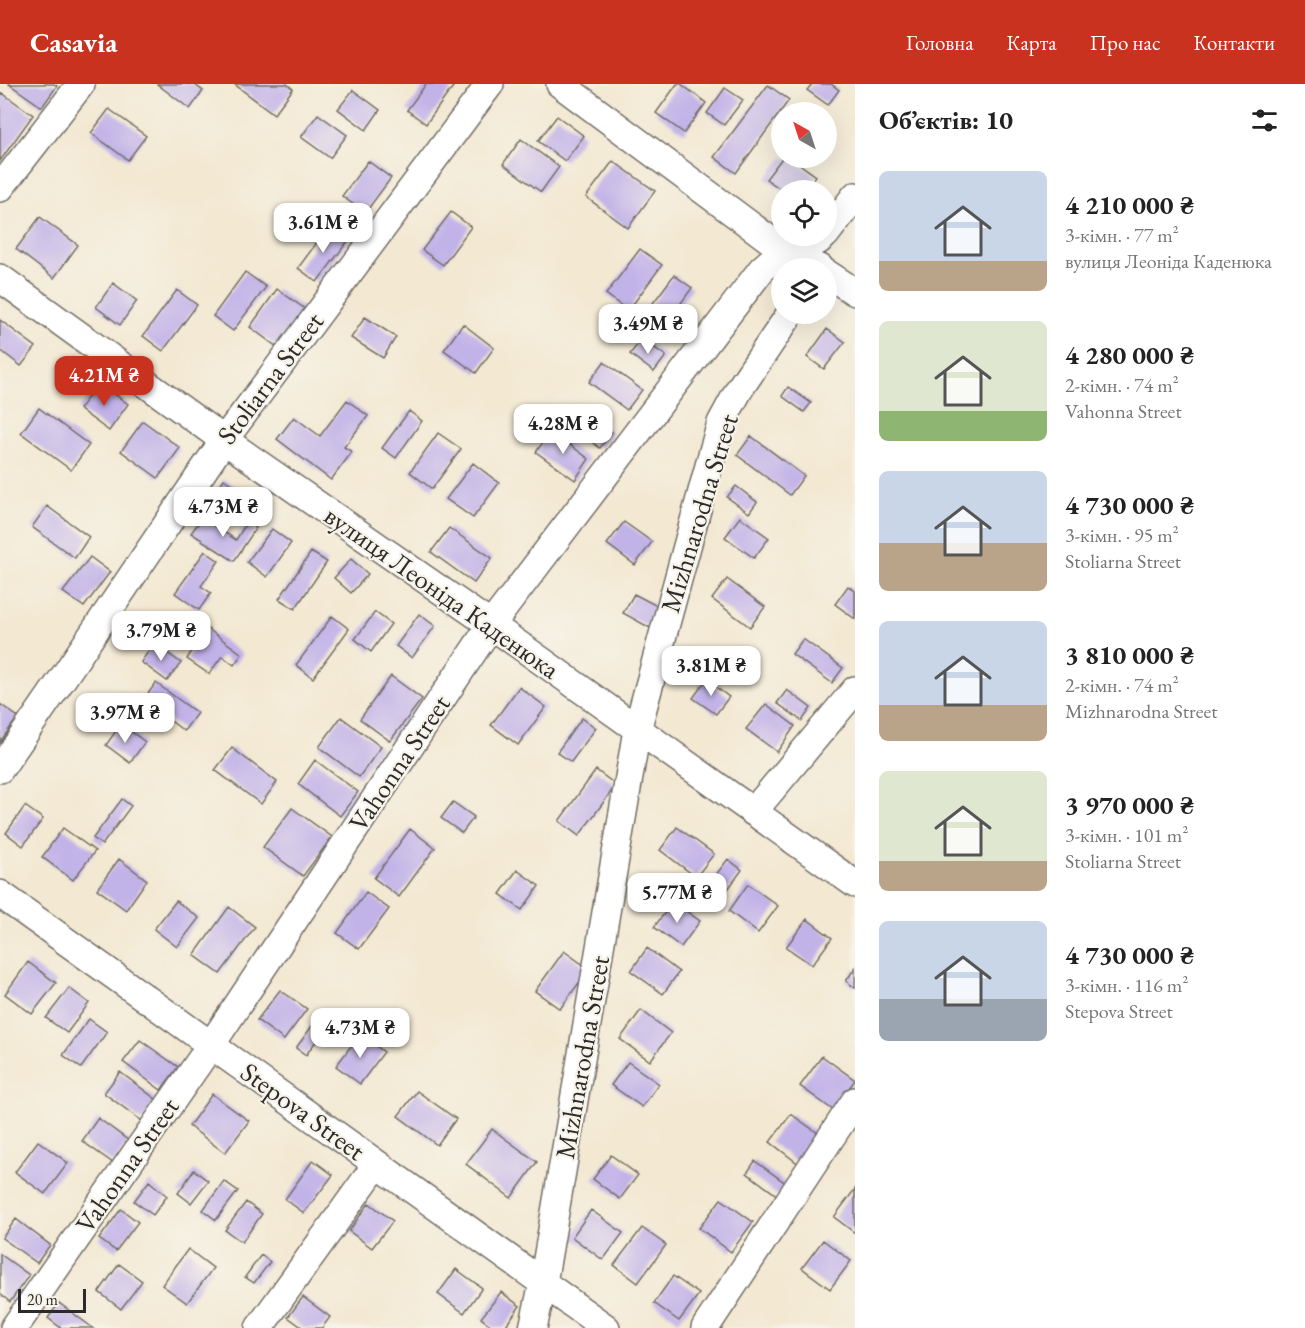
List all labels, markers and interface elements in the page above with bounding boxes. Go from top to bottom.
text: Casavia [30,24,118,60]
text: Головна [906,29,974,56]
text: Карта [1007,29,1057,56]
text: Про нас [1090,29,1160,56]
text: Контакти [1193,29,1275,56]
north arrow [771,102,837,168]
map controls [771,102,837,324]
text: Об’єктів: 10 [879,103,1013,137]
icon: filters [1248,104,1281,137]
button: locate [771,180,837,246]
text: 4 210 000 ₴ [1065,188,1194,222]
icon: home [927,195,999,267]
pin: 3.61M ₴ [268,203,378,254]
text: 3.61M ₴ [288,209,358,235]
text: 3-кімн. · 77 m² [1065,222,1179,248]
text: вулиця Леоніда Каденюка [1065,248,1272,274]
button: layers [771,258,837,324]
pin: 3.49M ₴ [593,304,703,355]
street label: Stoliarna Street [209,305,331,451]
text: 3.49M ₴ [613,310,683,336]
text: 4 280 000 ₴ [1065,338,1194,372]
icon: home [927,345,999,417]
pin: 4.21M ₴ [49,356,159,407]
text: 4.21M ₴ [69,362,139,388]
text: 2-кімн. · 74 m² [1065,372,1179,398]
text: Vahonna Street [1065,398,1182,424]
pin: 4.28M ₴ [508,404,618,455]
street label: Mizhnarodna Street [652,409,746,617]
text: 4.28M ₴ [528,410,598,436]
pin: 4.73M ₴ [168,487,278,538]
text: 4 730 000 ₴ [1065,488,1194,522]
text: 4.73M ₴ [188,493,258,519]
icon: home [927,495,999,567]
street label: вулиця Леоніда Каденюка [318,498,567,687]
text: 3-кімн. · 95 m² [1065,522,1179,548]
text: Stoliarna Street [1065,548,1181,574]
pin: 3.79M ₴ [106,611,216,662]
text: 3.79M ₴ [126,617,196,643]
text: 3 810 000 ₴ [1065,638,1194,672]
icon: home [927,645,999,717]
pin: 3.81M ₴ [656,646,766,697]
text: 3.81M ₴ [676,652,746,678]
text: 2-кімн. · 74 m² [1065,672,1179,698]
street label: Vahonna Street [340,688,458,838]
pin: 3.97M ₴ [70,693,180,744]
text: Mizhnarodna Street [1065,698,1217,724]
text: 3.97M ₴ [90,699,160,725]
text: 3 970 000 ₴ [1065,788,1194,822]
icon: home [927,795,999,867]
text: 3-кімн. · 101 m² [1065,822,1188,848]
text: Stoliarna Street [1065,848,1181,874]
pin: 5.77M ₴ [622,873,732,924]
text: 5.77M ₴ [642,879,712,905]
text: 4 730 000 ₴ [1065,938,1194,972]
icon: home [927,945,999,1017]
street label: Mizhnarodna Street [547,952,617,1161]
text: 3-кімн. · 116 m² [1065,972,1188,998]
text: Stepova Street [1065,998,1173,1024]
pin: 4.73M ₴ [305,1008,415,1059]
text: 4.73M ₴ [325,1014,395,1040]
street label: Stepova Street [234,1054,373,1168]
street label: Vahonna Street [67,1090,187,1240]
scale bar [18,1286,86,1314]
text: 20 m [27,1289,58,1310]

